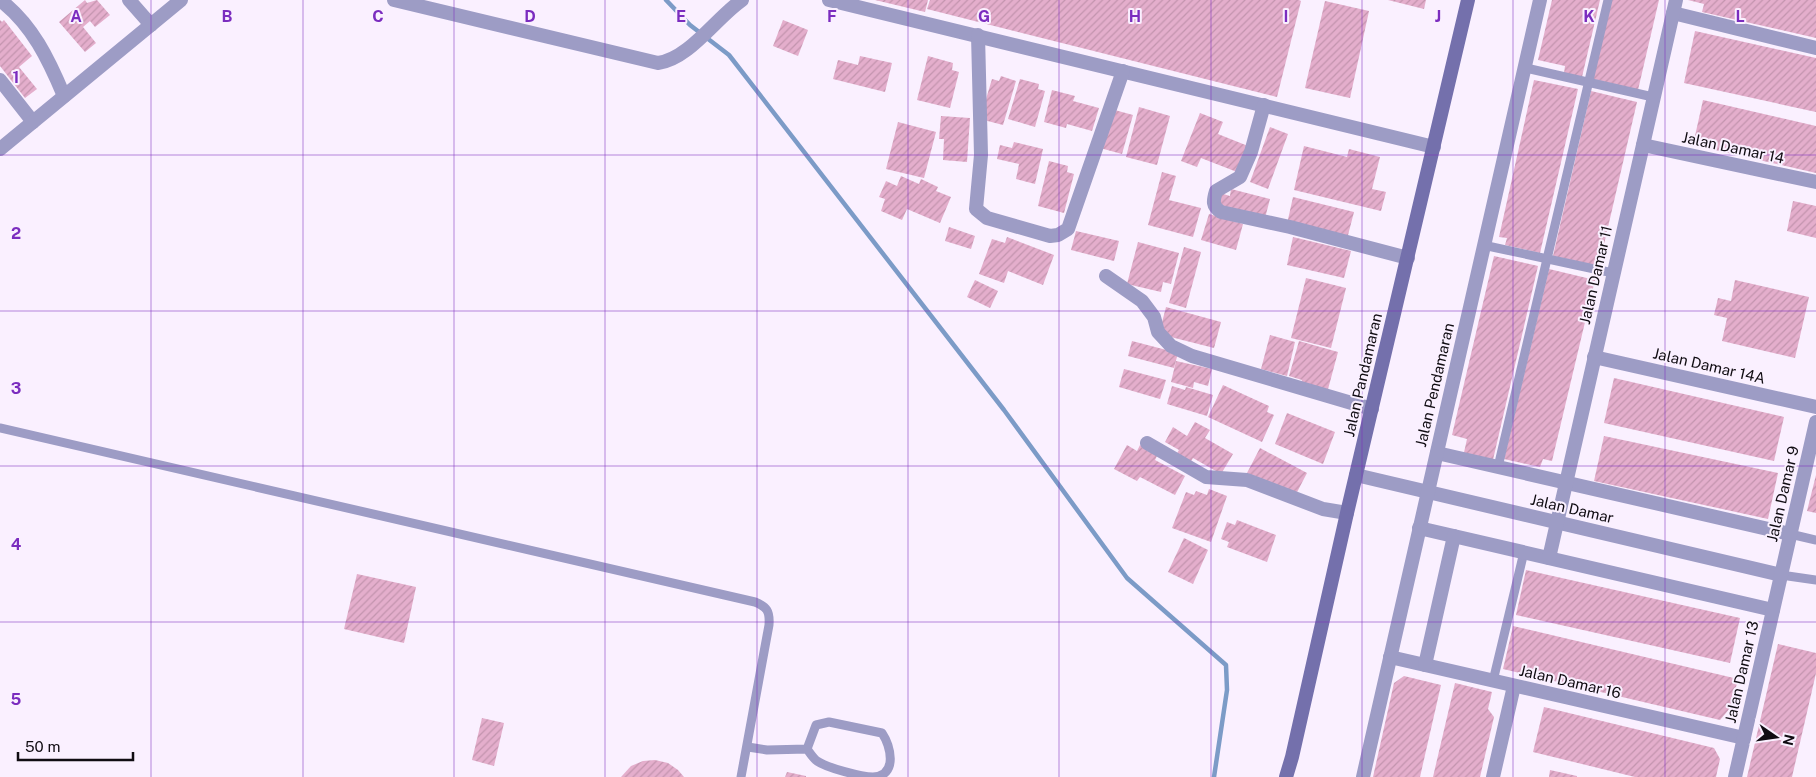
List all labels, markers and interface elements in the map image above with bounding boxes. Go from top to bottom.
text: A [70,7,82,26]
text: B [222,7,233,26]
text: C [372,7,384,26]
text: D [524,7,536,26]
text: E [676,7,686,26]
text: F [827,7,837,26]
text: G [978,7,990,26]
text: H [1129,7,1141,26]
text: I [1284,7,1288,26]
text: J [1435,7,1441,26]
text: K [1583,7,1595,26]
text: L [1735,7,1745,26]
text: 1 [13,68,19,87]
street label: Jalan Damar 14 [1680,128,1786,167]
text: 2 [11,224,21,243]
street label: Jalan Damar 11 [1576,224,1615,326]
street label: Jalan Pandamaran [1340,311,1385,438]
street label: Jalan Pendamaran [1412,321,1457,449]
street label: Jalan Damar 14A [1651,344,1767,387]
text: 3 [11,379,21,398]
street label: Jalan Damar 9 [1763,444,1802,544]
street label: Jalan Damar [1529,491,1616,526]
text: 4 [11,535,22,554]
street label: Jalan Damar 13 [1722,619,1762,725]
street label: Jalan Damar 16 [1517,662,1623,702]
text: 5 [11,690,22,709]
north arrow [1751,712,1801,762]
scale bar [18,730,132,762]
text: N [1780,733,1798,747]
text: 50 m [25,738,60,755]

